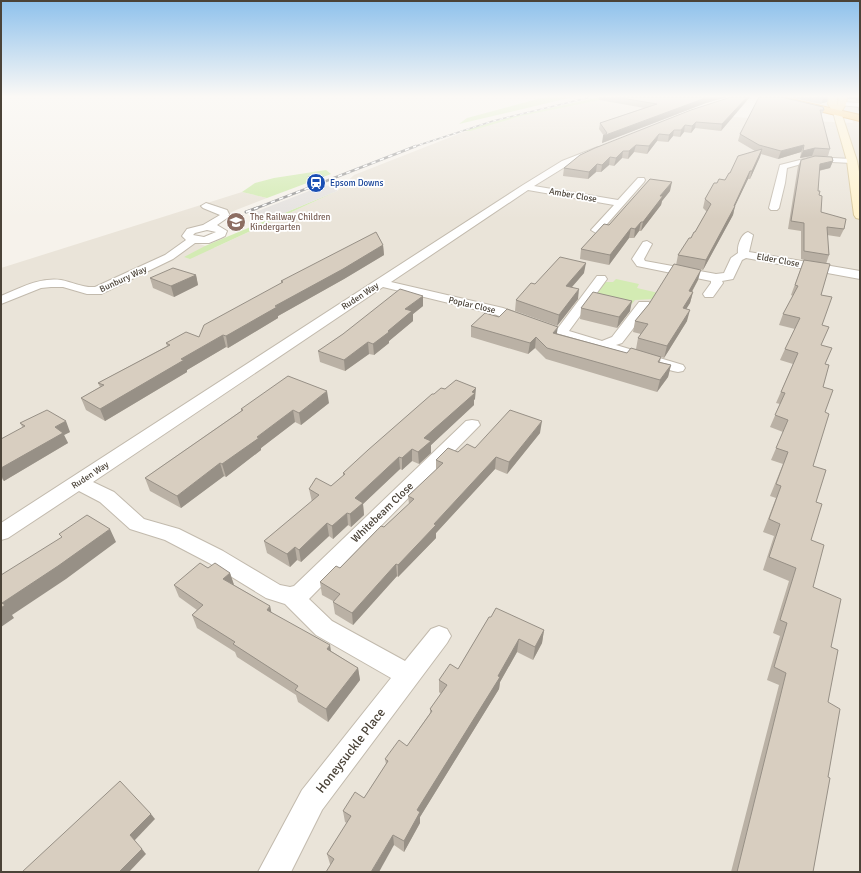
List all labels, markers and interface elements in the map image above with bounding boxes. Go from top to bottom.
station icon: Epsom Downs [305,172,327,194]
place label: Epsom Downs [330,178,383,189]
street label: Amber Close [548,186,598,205]
school or university icon: The Railway Children Kindergarten [225,211,247,233]
place label: The Railway Children Kindergarten [250,212,331,233]
street label: Elder Close [756,251,801,270]
street label: Bunbury Way [98,263,149,295]
street label: Ruden Way [340,280,382,313]
street label: Poplar Close [447,295,497,316]
street label: Ruden Way [70,459,112,492]
street label: Whitebeam Close [349,479,416,545]
street label: Honeysuckle Place [313,705,389,796]

